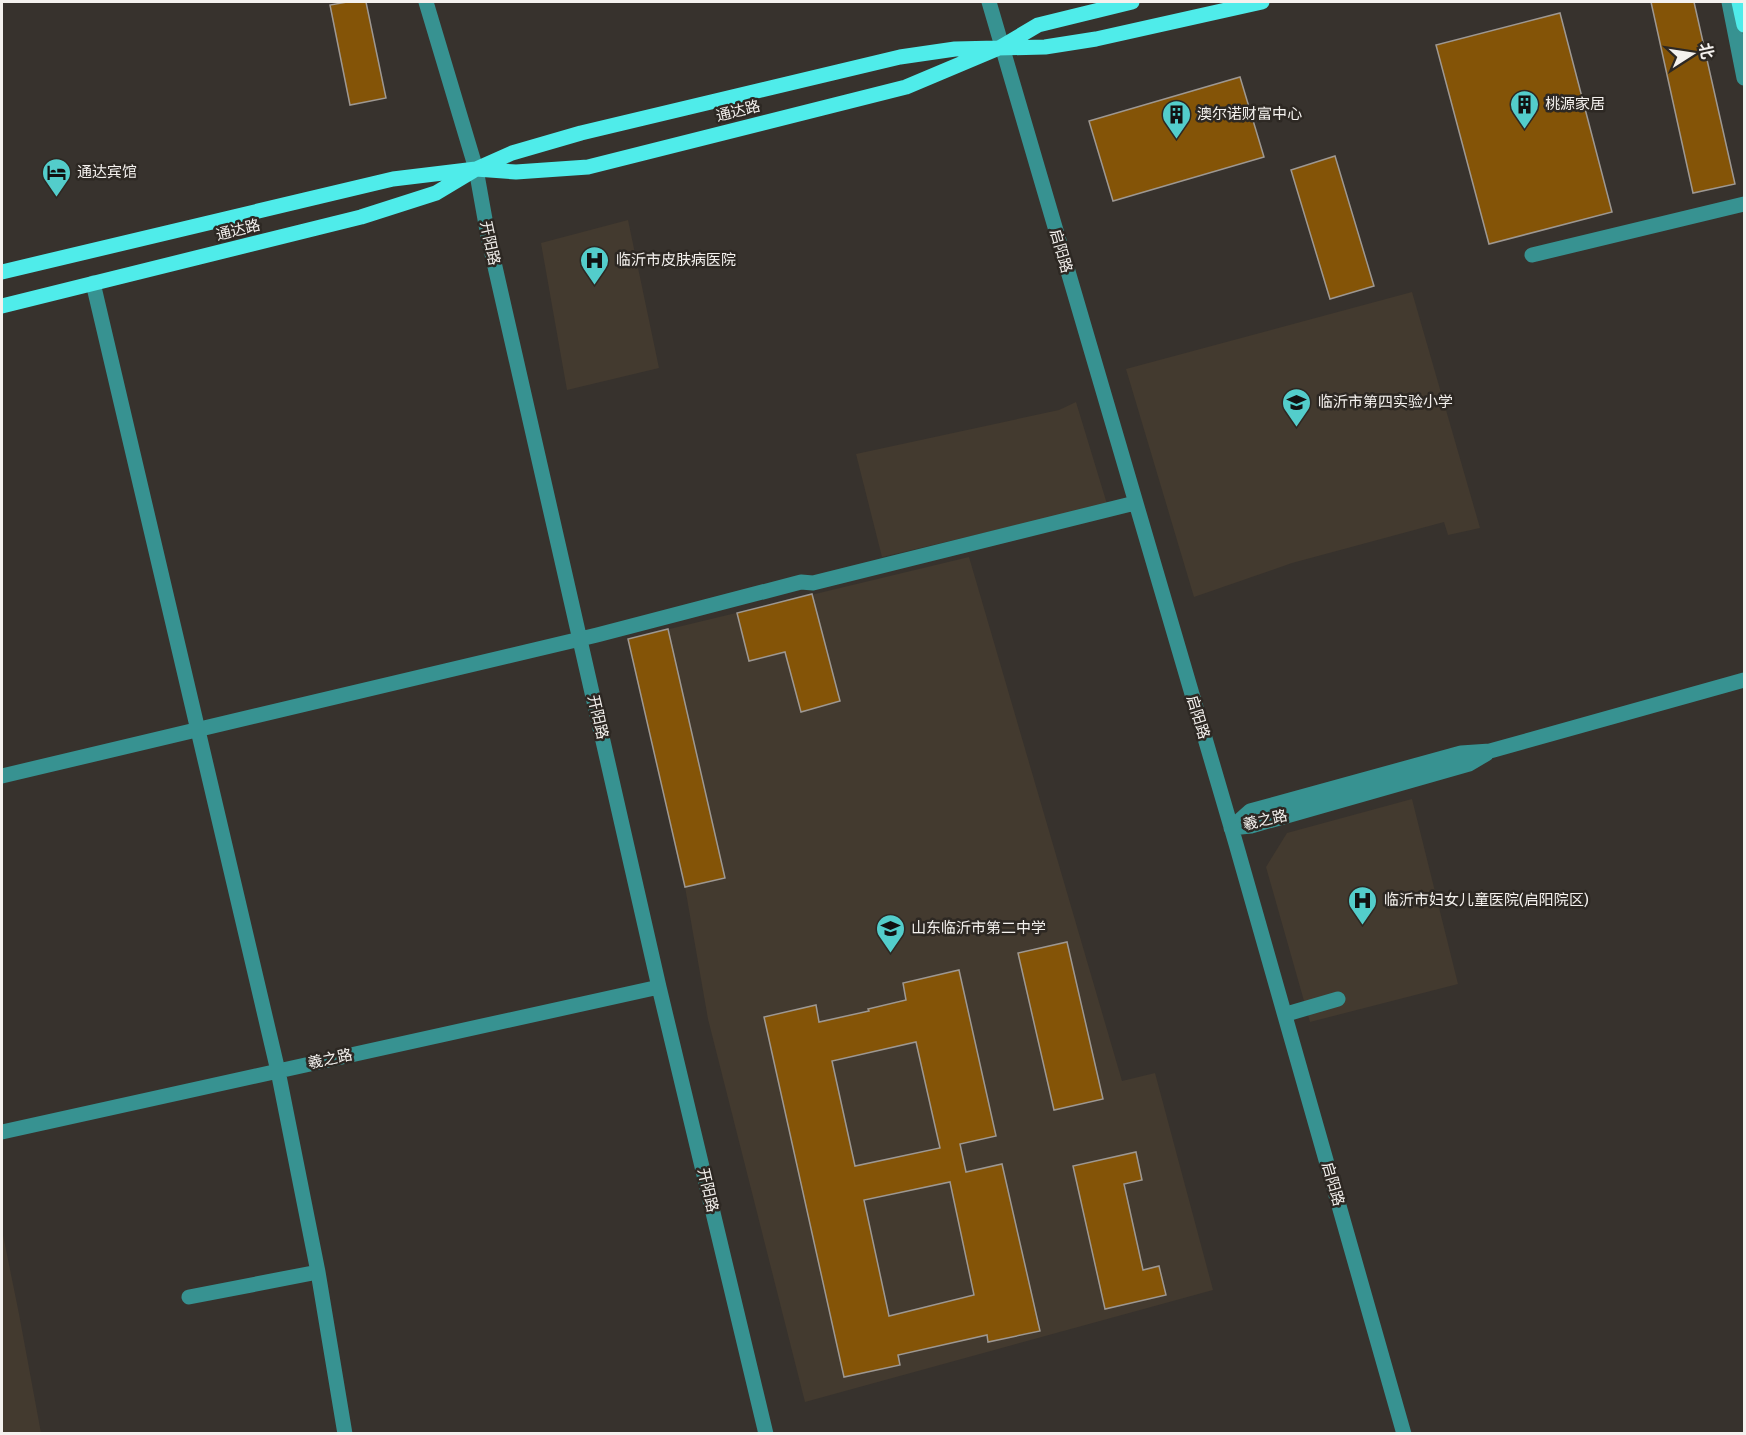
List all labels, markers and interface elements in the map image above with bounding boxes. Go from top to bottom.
north arrow [1662,24,1722,84]
text: 北 [1695,41,1717,61]
building icon: 桃源家居 [1508,88,1540,130]
place label: 桃源家居 [1545,95,1605,113]
street label: 通达路 [714,97,762,125]
building icon: 澳尔诺财富中心 [1160,98,1192,140]
place label: 澳尔诺财富中心 [1197,105,1302,123]
hotel icon: 通达宾馆 [40,156,72,198]
place label: 通达宾馆 [77,163,137,181]
street label: 通达路 [214,216,262,244]
street label: 开阳路 [477,219,503,267]
street label: 启阳路 [1046,227,1076,275]
hospital icon: 临沂市皮肤病医院 [579,244,611,286]
place label: 临沂市皮肤病医院 [616,251,736,269]
school or university icon: 临沂市第四实验小学 [1281,386,1313,428]
place label: 临沂市第四实验小学 [1318,393,1453,411]
street label: 开阳路 [584,693,612,741]
street label: 启阳路 [1183,693,1213,741]
street label: 羲之路 [1241,806,1289,834]
hospital icon: 临沂市妇女儿童医院(启阳院区) [1347,884,1379,926]
place label: 临沂市妇女儿童医院(启阳院区) [1384,891,1589,909]
school or university icon: 山东临沂市第二中学 [874,912,906,954]
place label: 山东临沂市第二中学 [911,919,1046,937]
street label: 羲之路 [306,1046,354,1072]
street label: 启阳路 [1318,1160,1348,1208]
street label: 开阳路 [694,1166,722,1214]

